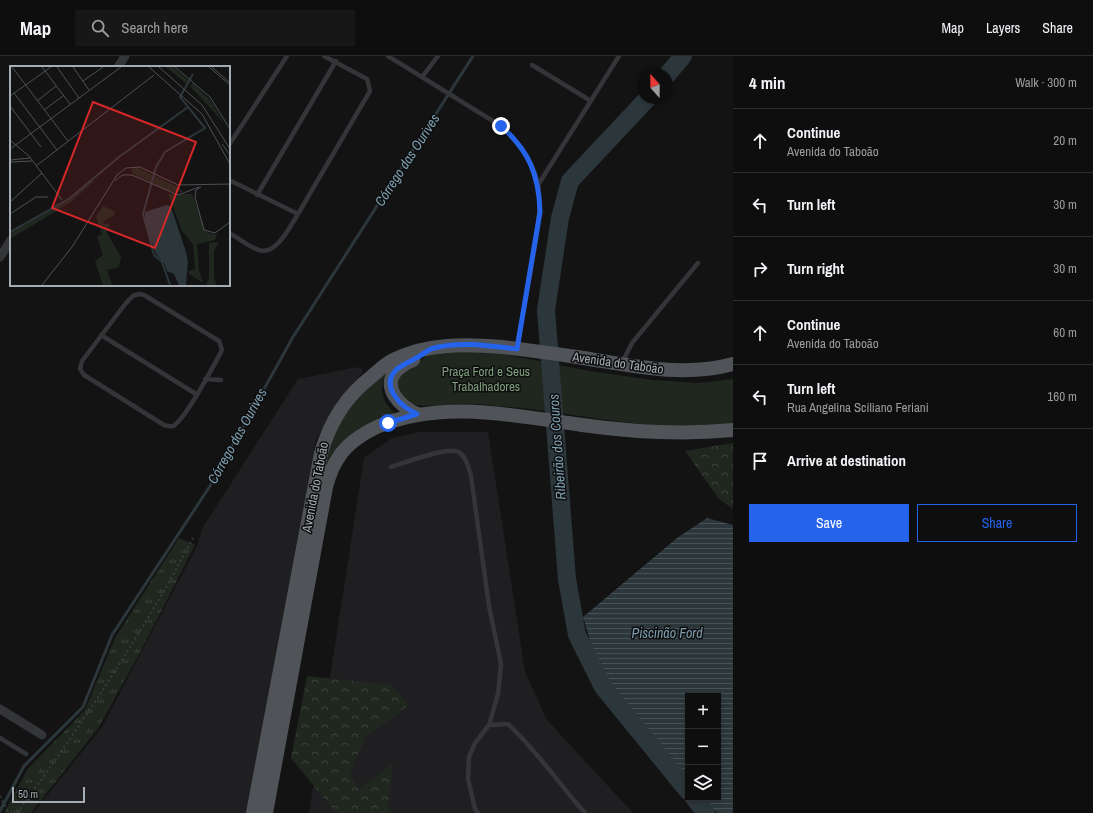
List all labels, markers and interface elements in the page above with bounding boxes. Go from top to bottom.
search box [75,10,355,46]
text: Map [20,15,51,41]
icon: search [89,17,111,39]
text: Search here [121,17,188,38]
text: Map [942,19,964,37]
text: Layers [986,19,1020,37]
text: Share [1042,19,1073,37]
inset map [10,66,230,286]
north arrow [637,68,673,104]
text: 4 min [749,71,785,94]
text: Walk · 300 m [1015,74,1077,91]
water label: Córrego das Ourives [370,110,444,210]
route end [492,117,510,135]
text: Continue [787,122,840,143]
icon: ahead [749,130,771,152]
text: 20 m [1053,132,1077,149]
text: Avenida do Taboão [787,143,879,160]
icon: left [749,194,771,216]
text: Turn left [787,194,835,215]
text: 30 m [1053,196,1077,213]
icon: right [749,258,771,280]
text: Turn right [787,258,844,279]
text: 30 m [1053,260,1077,277]
text: Continue [787,314,840,335]
icon: ahead [749,322,771,344]
text: 60 m [1053,324,1077,341]
text: Avenida do Taboão [787,335,879,352]
street label: Avenida do Taboão [570,348,665,378]
park label: Praça Ford e Seus Trabalhadores [442,363,530,395]
text: Turn left [787,378,835,399]
water label: Córrego das Ourives [203,385,271,487]
icon: left [749,386,771,408]
text: 160 m [1047,388,1077,405]
water label: Ribeirão dos Couros [544,393,570,500]
text: Rua Angelina Sciliano Feriani [787,399,929,416]
route start [379,414,397,432]
street label: Avenida do Taboão [298,440,332,535]
icon: arrive [749,450,771,472]
text: Arrive at destination [787,450,906,471]
button: Save [749,504,909,542]
button: Share [917,504,1077,542]
water label: Piscinão Ford [631,624,703,642]
map controls [685,693,721,801]
button: + [685,693,721,729]
button: − [685,729,721,765]
button: layers [685,765,721,801]
scale bar [12,785,85,804]
text: 50 m [18,787,38,801]

